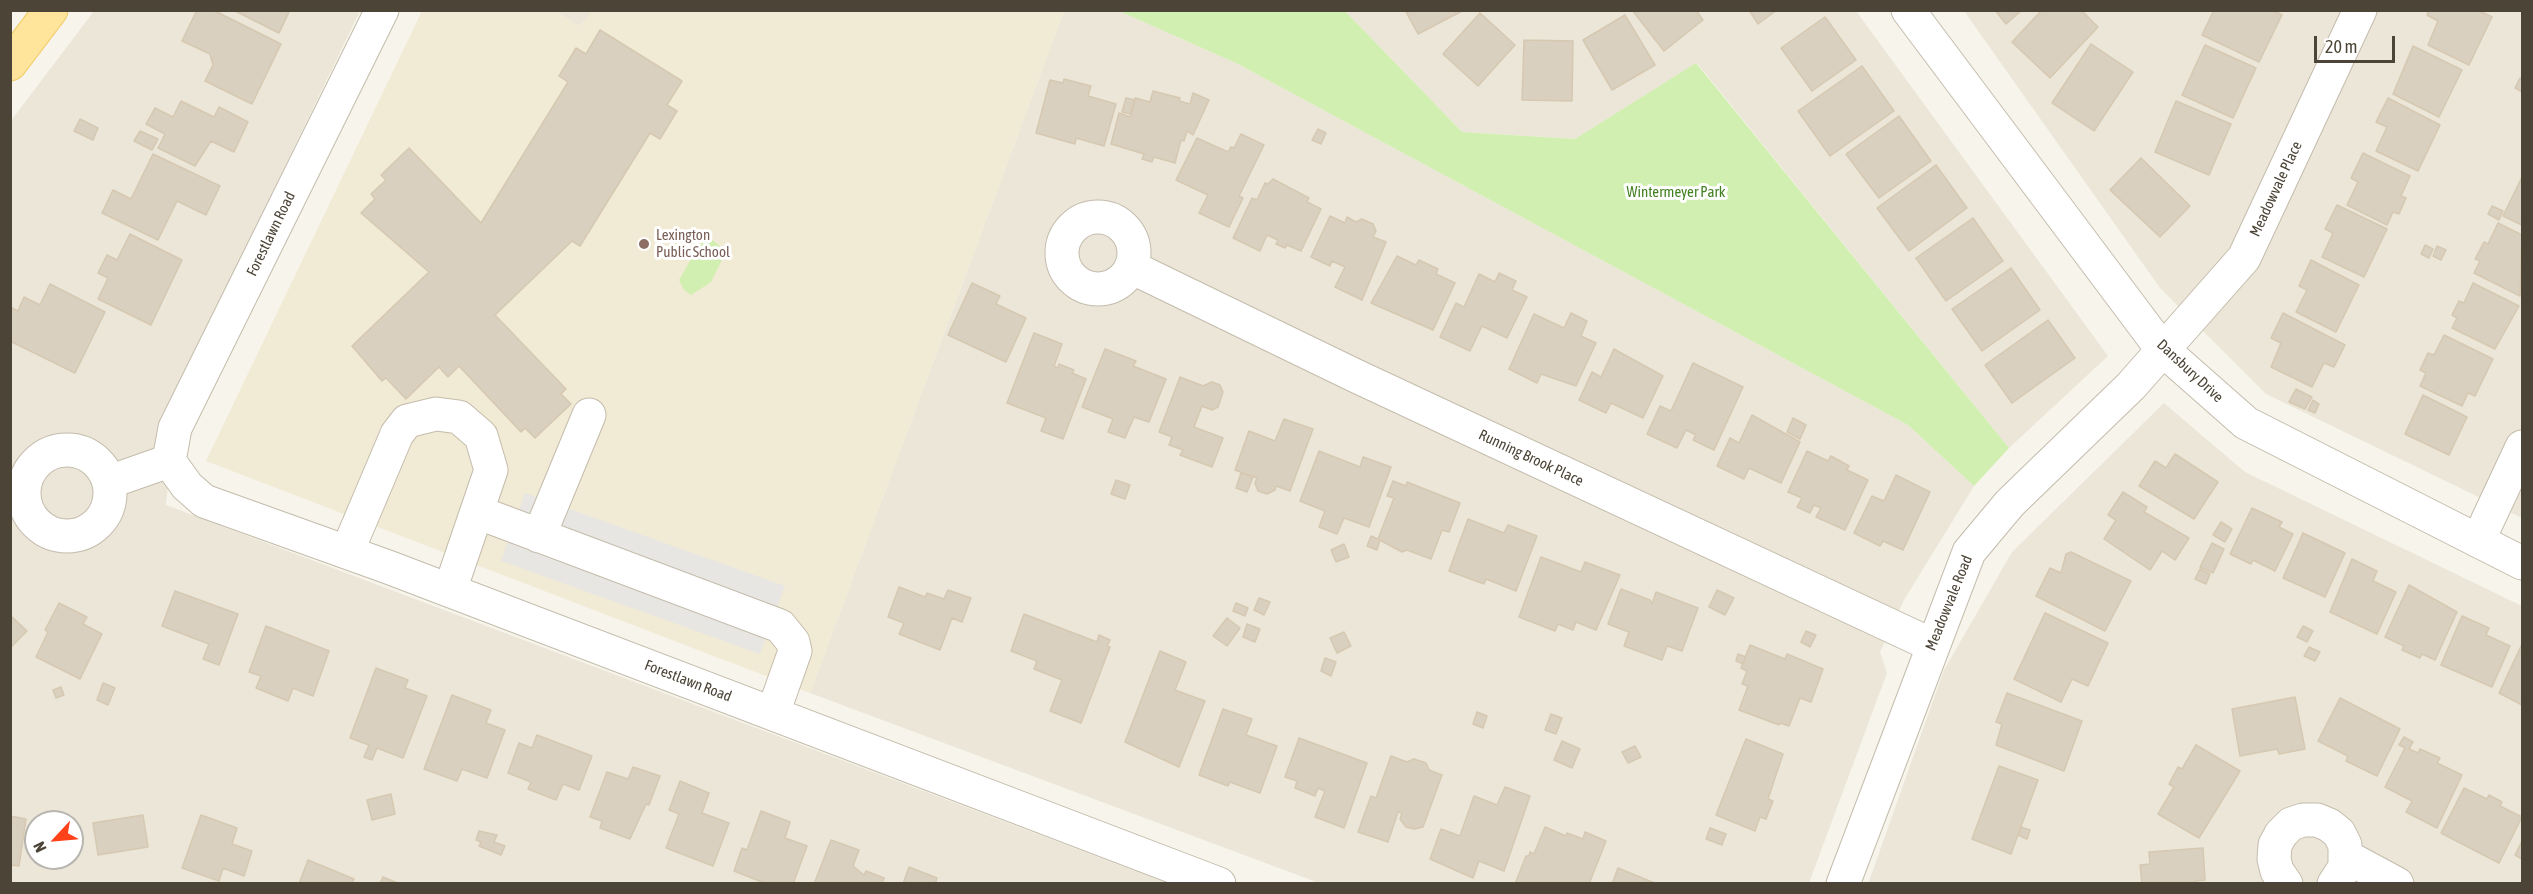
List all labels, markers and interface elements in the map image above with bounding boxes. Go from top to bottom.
scale bar [2317,24,2398,62]
text: 20 m [2325,36,2357,57]
street label: Meadowvale Place [2246,138,2306,240]
park label: Wintermeyer Park [1627,183,1725,201]
street label: Forestlawn Road [243,189,299,279]
place label: Lexington Public School [656,226,730,261]
marker: Lexington Public School [637,237,651,251]
street label: Dansbury Drive [2153,336,2227,406]
street label: Running Brook Place [1476,426,1586,490]
street label: Meadowvale Road [1922,553,1976,653]
street label: Forestlawn Road [642,656,734,706]
north arrow [24,810,84,870]
text: N [29,839,50,855]

